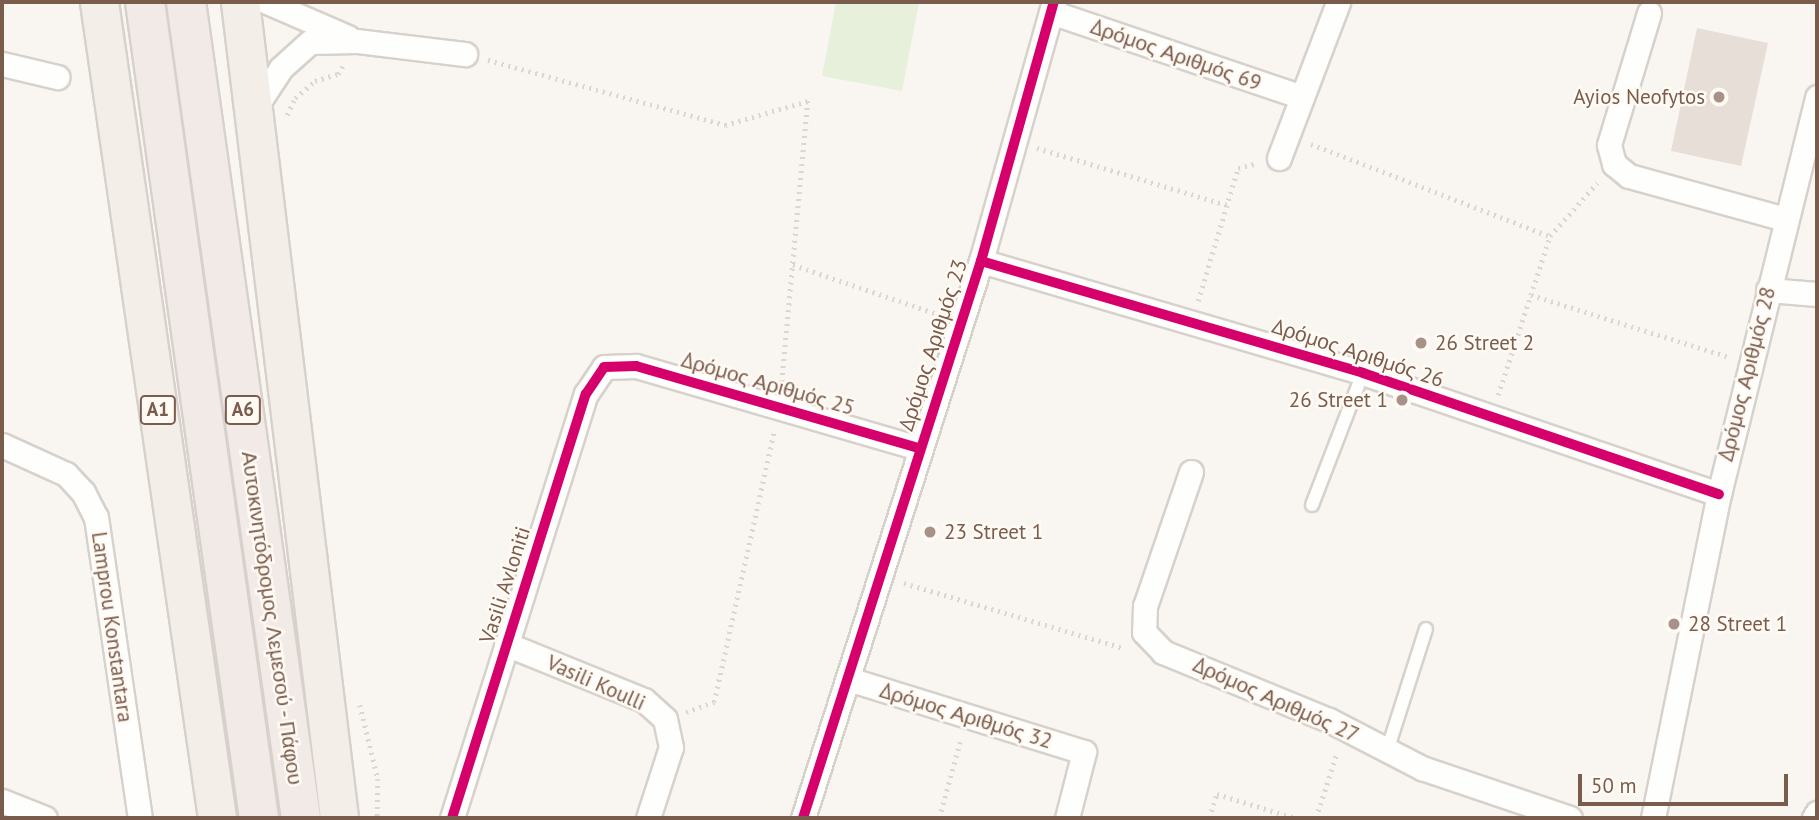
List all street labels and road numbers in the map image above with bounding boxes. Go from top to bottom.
street label: Δρόμος Αριθμός 69 [1087,14,1265,96]
street label: Δρόμος Αριθμός 23 [893,256,973,434]
street label: Δρόμος Αριθμός 28 [1713,284,1781,464]
street label: Δρόμος Αριθμός 26 [1269,313,1447,393]
street label: Δρόμος Αριθμός 25 [679,347,857,421]
road number: A1 [139,394,177,426]
road number: A6 [224,394,262,426]
street label: Αυτοκινητόδρομος Λεμεσού - Πάφου [236,448,308,788]
street label: Vasili Avloniti [474,523,536,647]
street label: Lamprou Konstantara [86,530,138,724]
street label: Vasili Koulli [543,650,649,716]
street label: Δρόμος Αριθμός 27 [1189,652,1363,748]
street label: Δρόμος Αριθμός 32 [877,678,1055,754]

